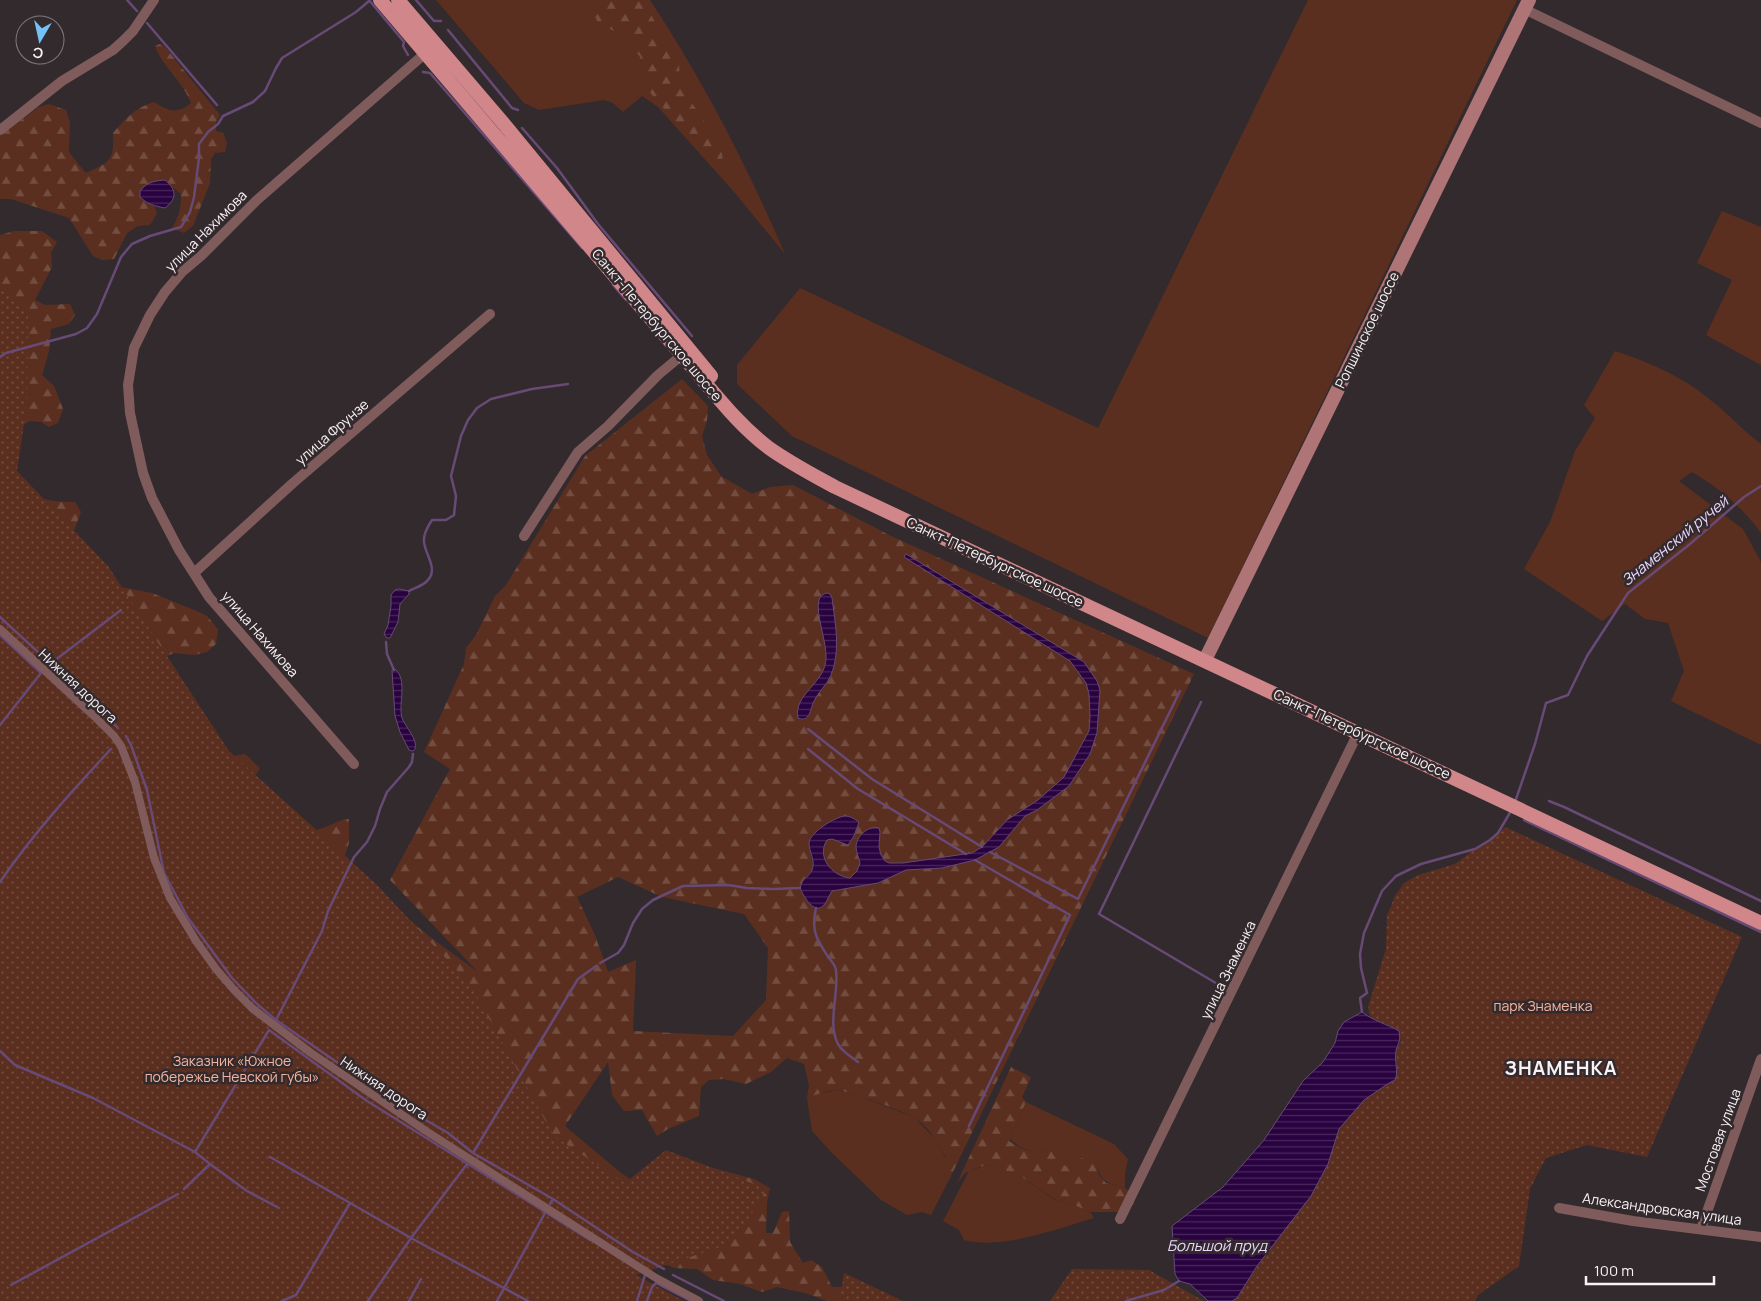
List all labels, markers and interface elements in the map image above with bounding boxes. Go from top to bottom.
north arrow [15,15,65,65]
text: С [31,43,44,64]
street label: улица Нахимова [161,186,251,276]
street label: Санкт-Петербургское шоссе [588,244,727,405]
street label: Ропшинское шоссе [1330,268,1403,391]
street label: улица Фрунзе [291,395,372,469]
water label: Знаменский ручей [1617,490,1734,590]
street label: Санкт-Петербургское шоссе [904,512,1087,611]
street label: улица Нахимова [218,587,303,681]
street label: Нижняя дорога [35,644,122,727]
street label: Санкт-Петербургское шоссе [1271,684,1454,783]
street label: улица Знаменка [1195,917,1260,1022]
park label: парк Знаменка [1493,996,1593,1015]
park label: Заказник «Южное побережье Невской губы» [145,1051,319,1086]
street label: Нижняя дорога [337,1051,432,1124]
district label: ЗНАМЕНКА [1505,1055,1617,1081]
street label: Мостовая улица [1690,1086,1745,1194]
street label: Александровская улица [1581,1188,1743,1229]
water label: Большой пруд [1167,1235,1268,1256]
scale bar [1586,1254,1714,1286]
text: 100 m [1594,1260,1634,1281]

